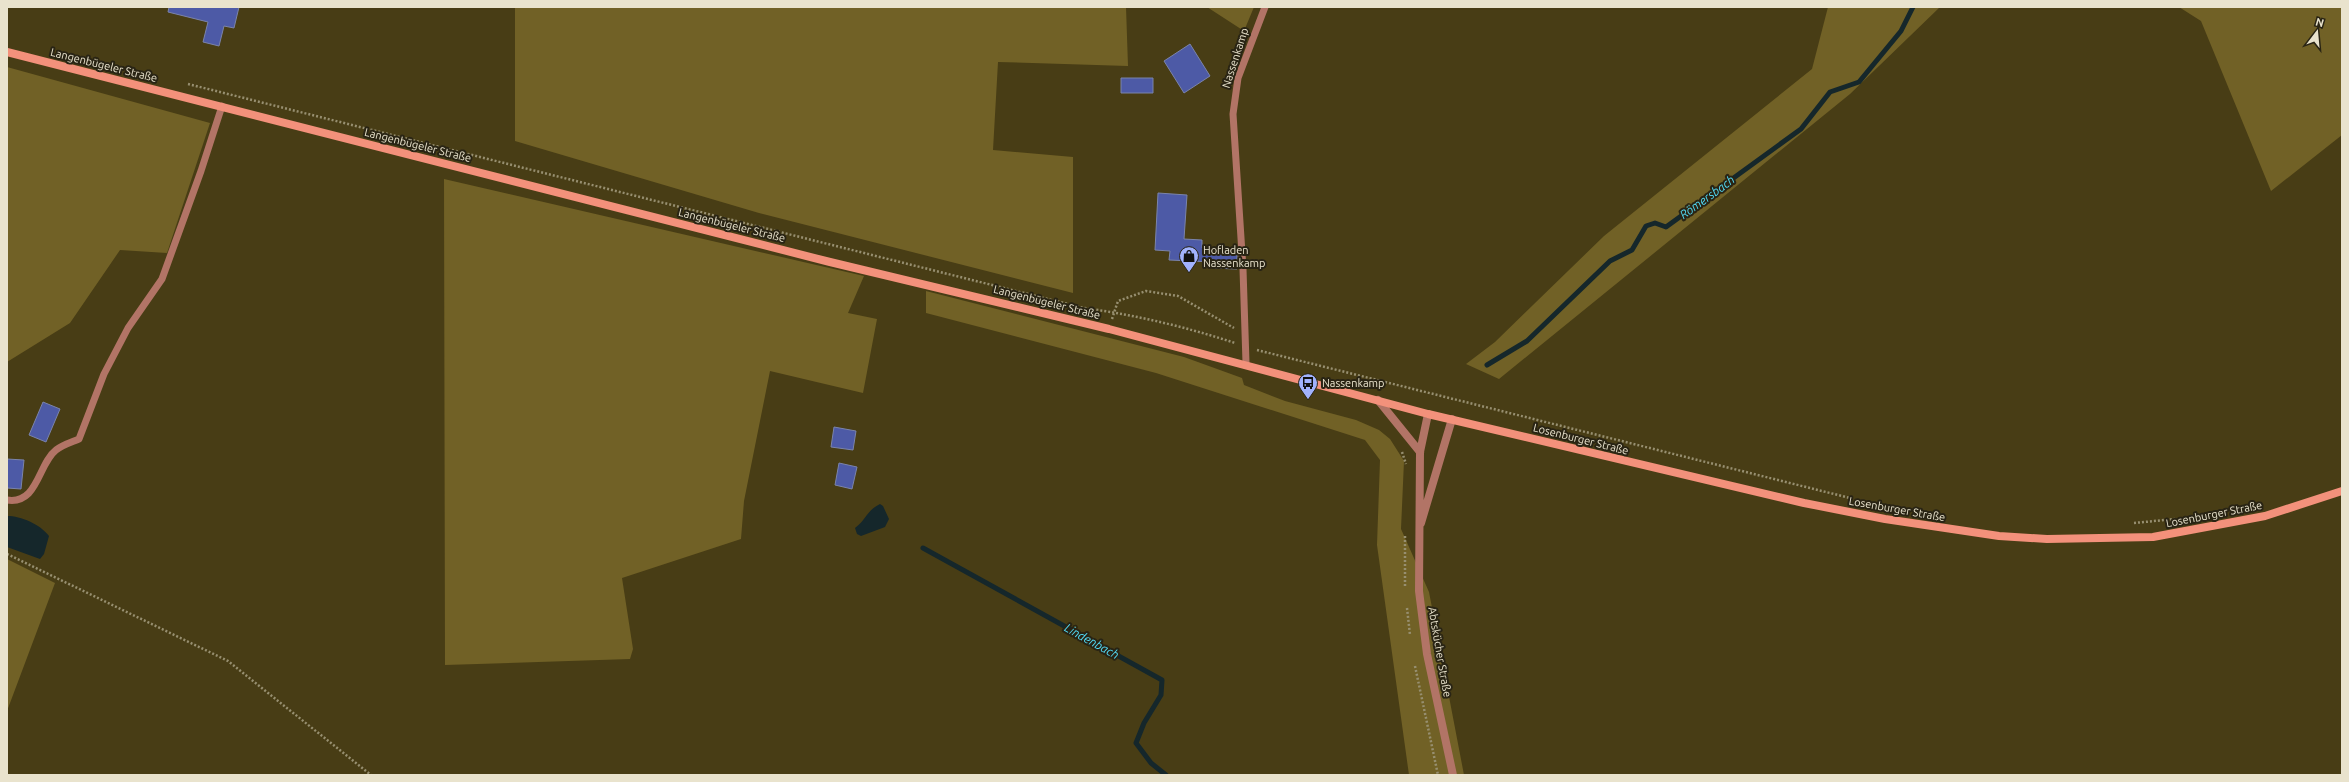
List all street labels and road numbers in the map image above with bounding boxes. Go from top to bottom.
street label: Nassenkamp [1220,26,1250,90]
street label: Langenbügeler Straße [49,46,159,84]
street label: Langenbügeler Straße [363,126,473,164]
street label: Langenbügeler Straße [677,206,787,244]
street label: Langenbügeler Straße [992,283,1102,321]
street label: Losenburger Straße [1532,421,1630,457]
street label: Losenburger Straße [1848,495,1946,523]
street label: Losenburger Straße [2165,499,2263,529]
street label: Abtskücher Straße [1426,606,1454,698]

